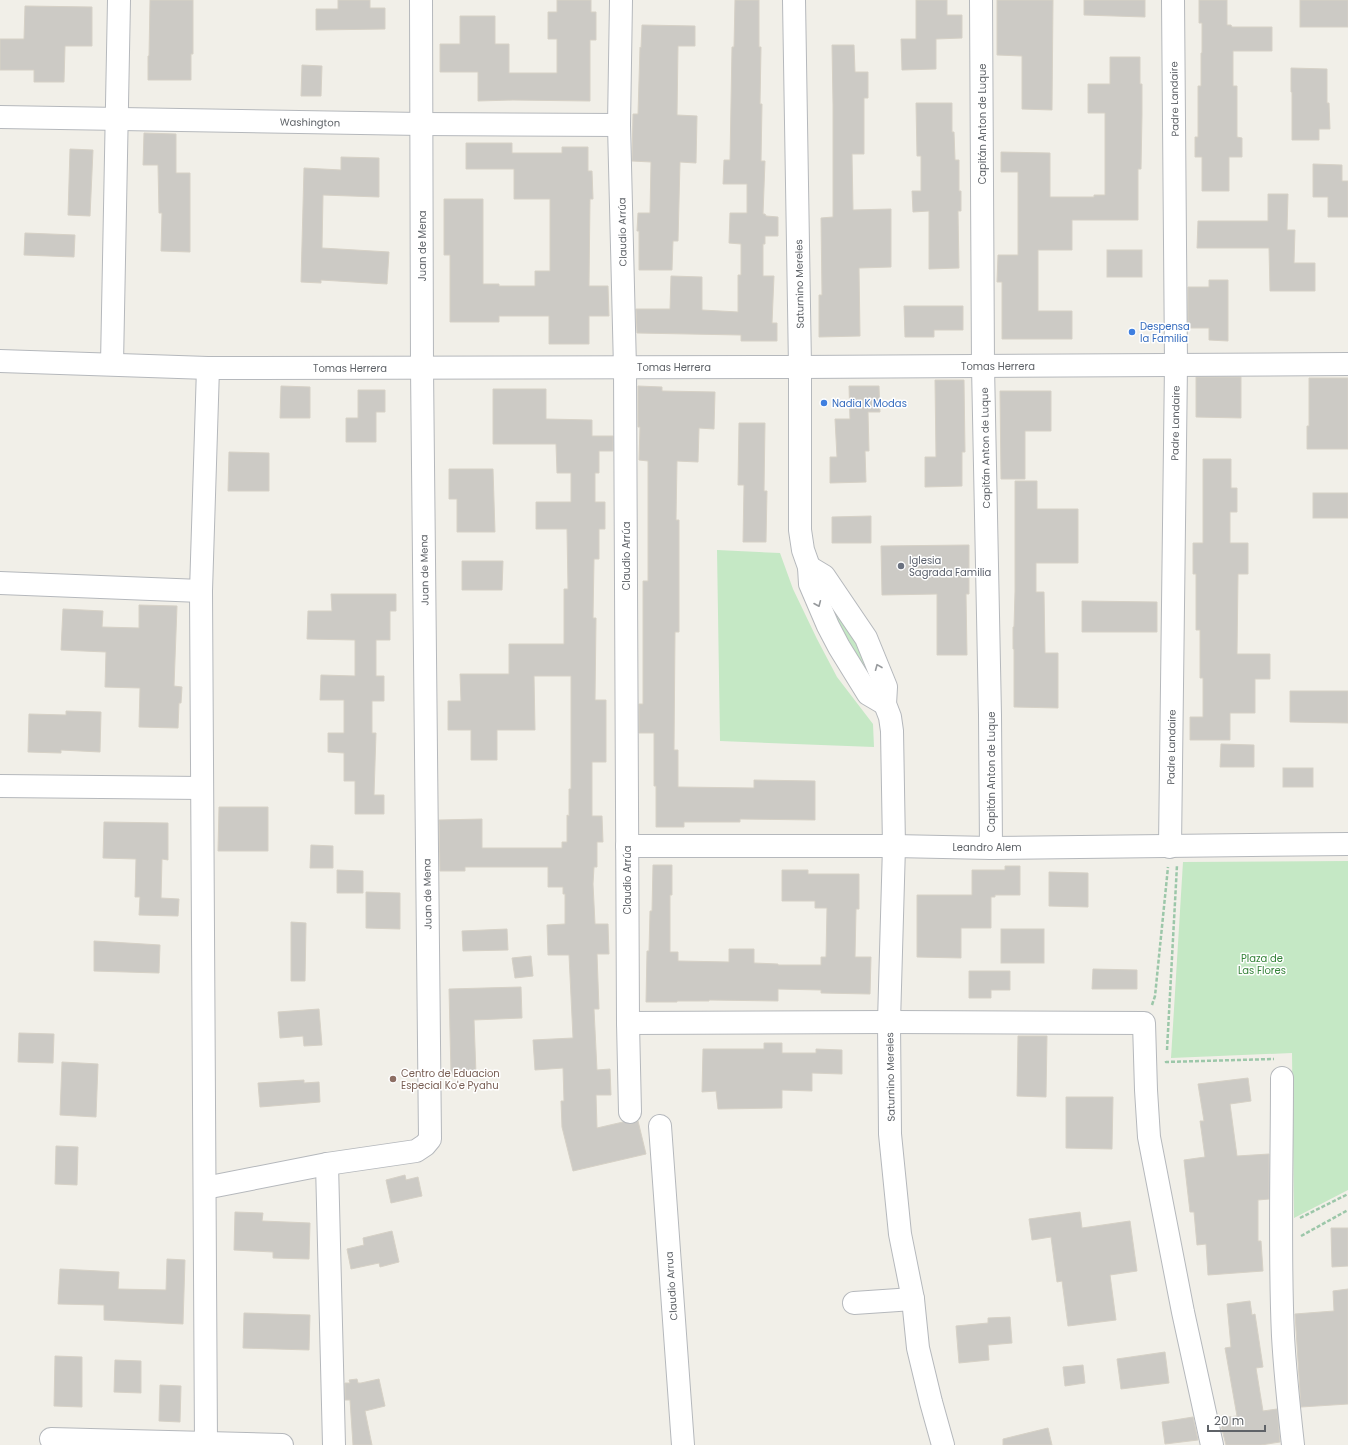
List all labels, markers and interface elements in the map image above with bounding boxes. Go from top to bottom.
street label: Padre Landaire [1166,61,1183,137]
street label: Capitán Anton de Luque [975,63,990,185]
street label: Washington [280,114,340,131]
street label: Claudio Arrúa [614,197,631,267]
street label: Juan de Mena [415,210,430,282]
street label: Saturnino Mereles [791,239,808,329]
place label: Despensa la Familia [1140,319,1190,346]
marker: Despensa la Familia [1127,327,1137,337]
street label: Tomas Herrera [961,359,1035,374]
street label: Tomas Herrera [637,360,711,375]
street label: Tomas Herrera [313,361,387,376]
street label: Padre Landaire [1167,385,1184,461]
street label: Capitán Anton de Luque [977,387,994,509]
place label: Nadia K Modas [832,396,907,411]
marker: Nadia K Modas [819,398,829,408]
street label: Claudio Arrúa [619,522,634,591]
street label: Juan de Mena [416,534,433,606]
place label: Iglesia Sagrada Familia [909,553,991,580]
marker: Iglesia Sagrada Familia [896,561,906,571]
one-way arrow [814,601,822,608]
one-way arrow [875,663,883,671]
street label: Padre Landaire [1163,709,1180,785]
street label: Capitán Anton de Luque [984,711,999,833]
street label: Leandro Alem [953,840,1021,855]
street label: Claudio Arrúa [620,846,635,915]
street label: Juan de Mena [419,858,436,930]
park label: Plaza de Las Flores [1238,951,1286,978]
street label: Saturnino Mereles [882,1032,899,1122]
place label: Centro de Eduacion Especial Ko'e Pyahu [401,1066,500,1093]
marker: Centro de Eduacion Especial Ko'e Pyahu [388,1074,398,1084]
street label: Claudio Arrua [662,1251,681,1321]
scale bar [1208,1407,1265,1433]
text: 20 m [1214,1412,1244,1429]

